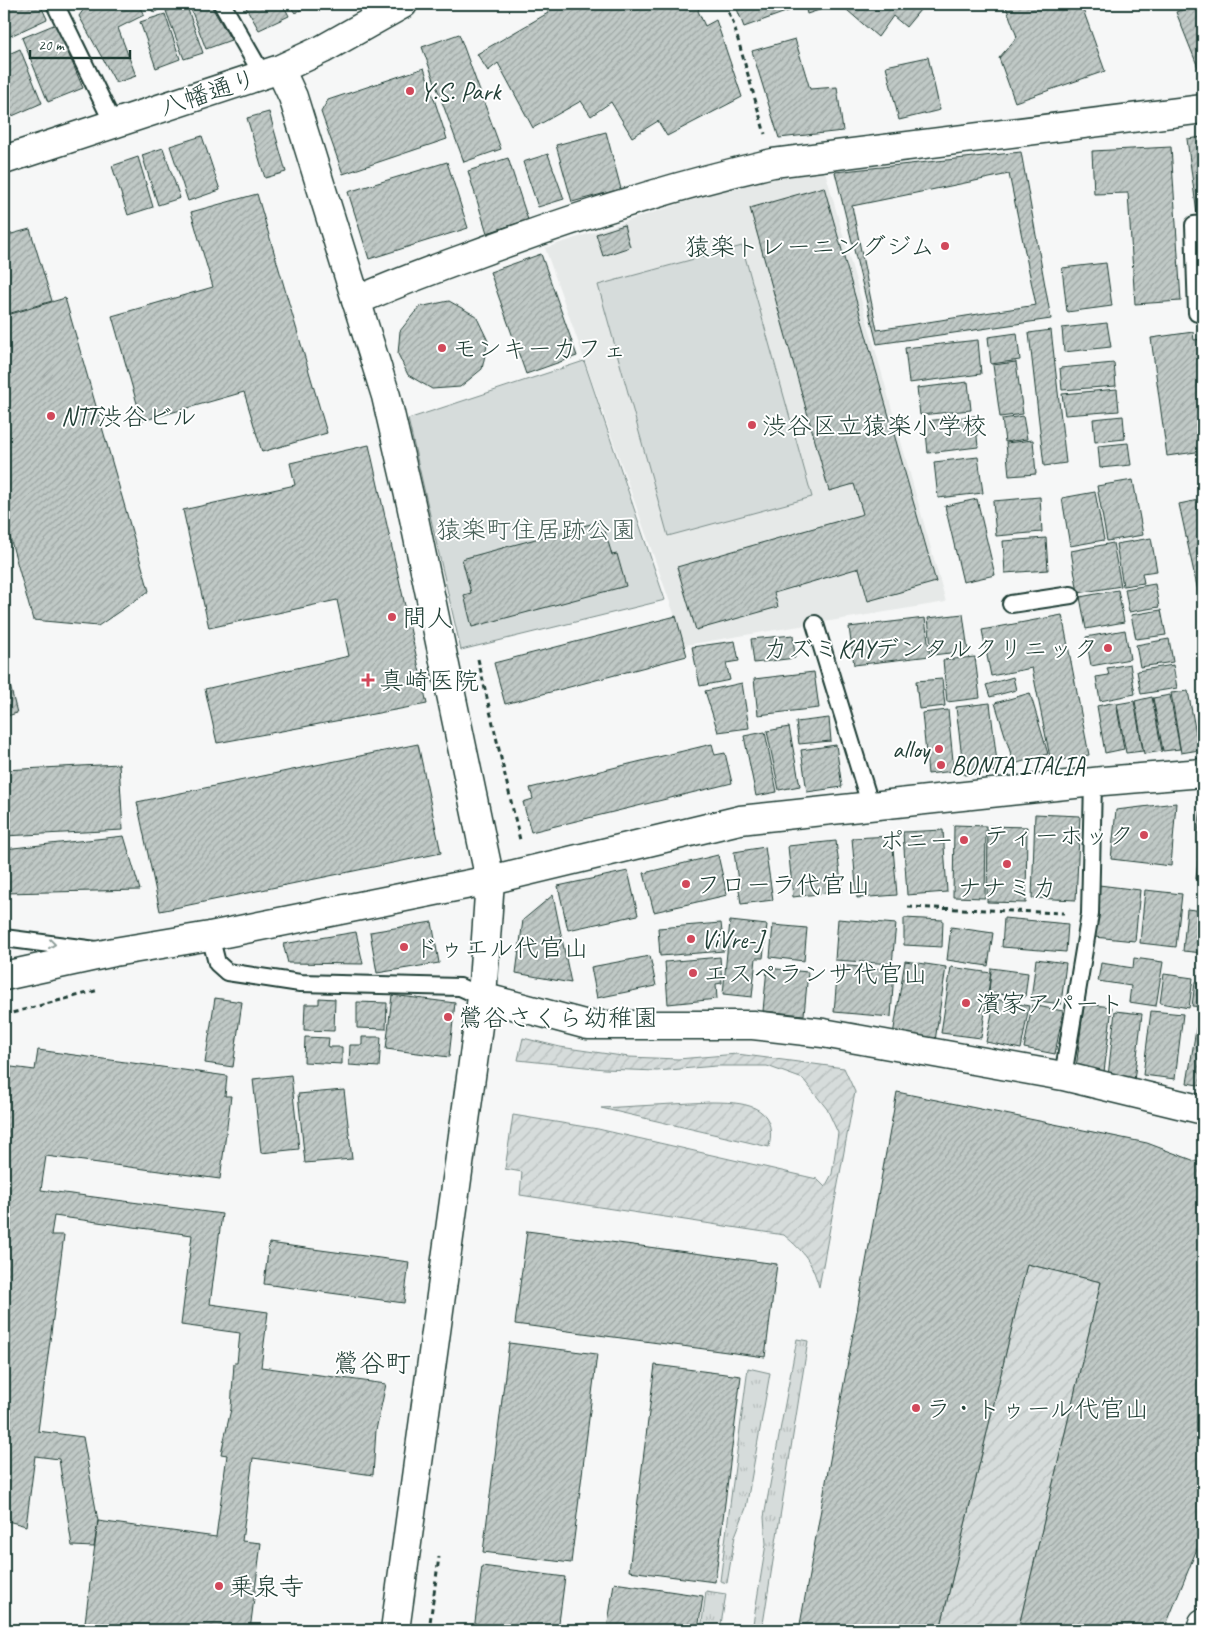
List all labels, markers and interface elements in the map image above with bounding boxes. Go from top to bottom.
scale bar [30,28,130,60]
text: 20 m [38,36,65,55]
street label: 八幡通り [156,62,261,124]
place label: Y.S. Park [420,76,502,108]
marker: Y.S. Park [404,85,416,97]
place label: 猿楽トレーニングジム [685,231,935,263]
marker: 猿楽トレーニングジム [939,240,951,252]
place label: モンキーカフェ [452,333,627,365]
marker: モンキーカフェ [436,342,448,354]
place label: NTT渋谷ビル [61,401,197,433]
marker: NTT渋谷ビル [45,410,57,422]
place label: 渋谷区立猿楽小学校 [762,410,987,442]
marker: 渋谷区立猿楽小学校 [746,419,758,431]
park label: 猿楽町住居跡公園 [436,514,636,546]
place label: 間人 [402,602,452,634]
marker: 間人 [386,611,398,623]
place label: カズミKAYデンタルクリニック [763,633,1098,665]
marker: カズミKAYデンタルクリニック [1102,642,1114,654]
place label: 真崎医院 [379,665,479,697]
marker: 真崎医院 [361,673,375,687]
place label: alloy [892,734,931,766]
marker: alloy [933,743,945,755]
place label: BONTA ITALIA [951,750,1086,782]
marker: BONTA ITALIA [935,759,947,771]
place label: ティーホック [984,820,1134,852]
place label: ポニー [879,825,954,857]
marker: ティーホック [1138,829,1150,841]
marker: ポニー [958,834,970,846]
marker: ナナミカ [1001,858,1013,870]
place label: フローラ代官山 [696,869,871,901]
place label: ナナミカ [957,872,1057,904]
marker: フローラ代官山 [680,878,692,890]
place label: ViVre-J [701,924,767,956]
place label: ドゥエル代官山 [414,932,589,964]
marker: ViVre-J [685,933,697,945]
one-way arrow [48,938,56,949]
marker: ドゥエル代官山 [398,941,410,953]
place label: エスペランサ代官山 [703,958,928,990]
marker: エスペランサ代官山 [687,967,699,979]
place label: 濱家アパート [976,988,1125,1020]
marker: 濱家アパート [960,997,972,1009]
place label: 鶯谷さくら幼稚園 [458,1002,658,1034]
marker: 鶯谷さくら幼稚園 [442,1011,454,1023]
district label: 鶯谷町 [333,1347,411,1380]
place label: ラ・トゥール代官山 [926,1393,1150,1425]
marker: ラ・トゥール代官山 [910,1402,922,1414]
place label: 乗泉寺 [229,1571,304,1603]
marker: 乗泉寺 [213,1580,225,1592]

